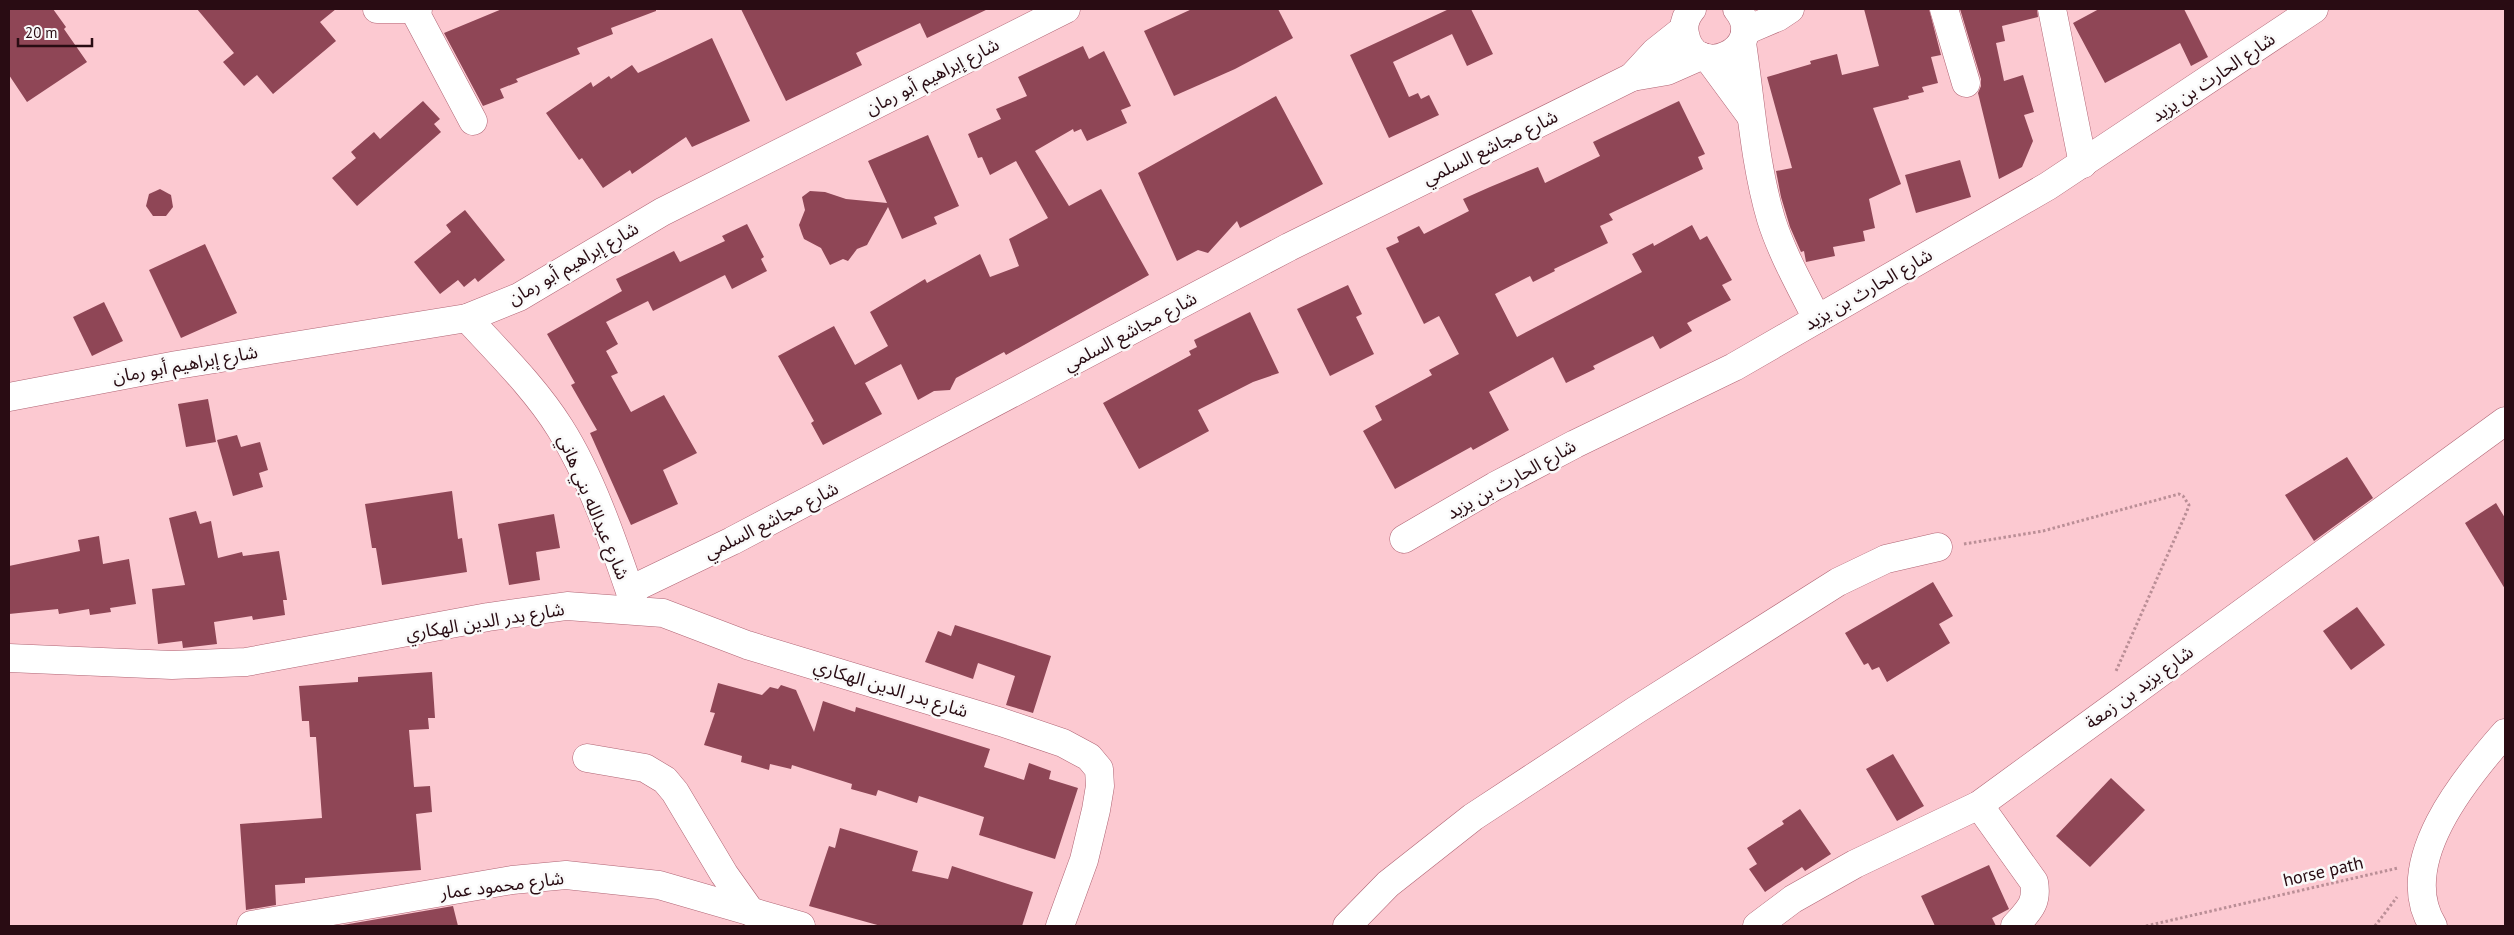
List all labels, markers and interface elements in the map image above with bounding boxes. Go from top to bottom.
scale bar [18,15,91,47]
text: 20 m [25,23,58,42]
street label: شارع الحارث بن يزيد [2147,27,2281,129]
street label: شارع إبراهيم أبو رمان [861,32,1004,122]
street label: شارع مجاشع السلمي [1419,104,1563,192]
street label: شارع إبراهيم أبو رمان [504,216,644,312]
street label: شارع الحارث بن يزيد [1800,243,1938,338]
street label: شارع مجاشع السلمي [1059,286,1202,379]
street label: شارع إبراهيم أبو رمان [111,340,260,391]
street label: شارع عبدالله بني هاني [550,431,635,584]
street label: شارع الحارث بن يزيد [1442,434,1581,527]
street label: شارع مجاشع السلمي [700,476,843,566]
street label: شارع بدر الدين الهكاري [404,597,566,648]
street label: شارع يزيد بن زمعة [2081,640,2199,736]
street label: شارع بدر الدين الهكاري [810,654,971,725]
street label: horse path [2281,851,2365,891]
street label: شارع محمود عمار [438,866,566,907]

